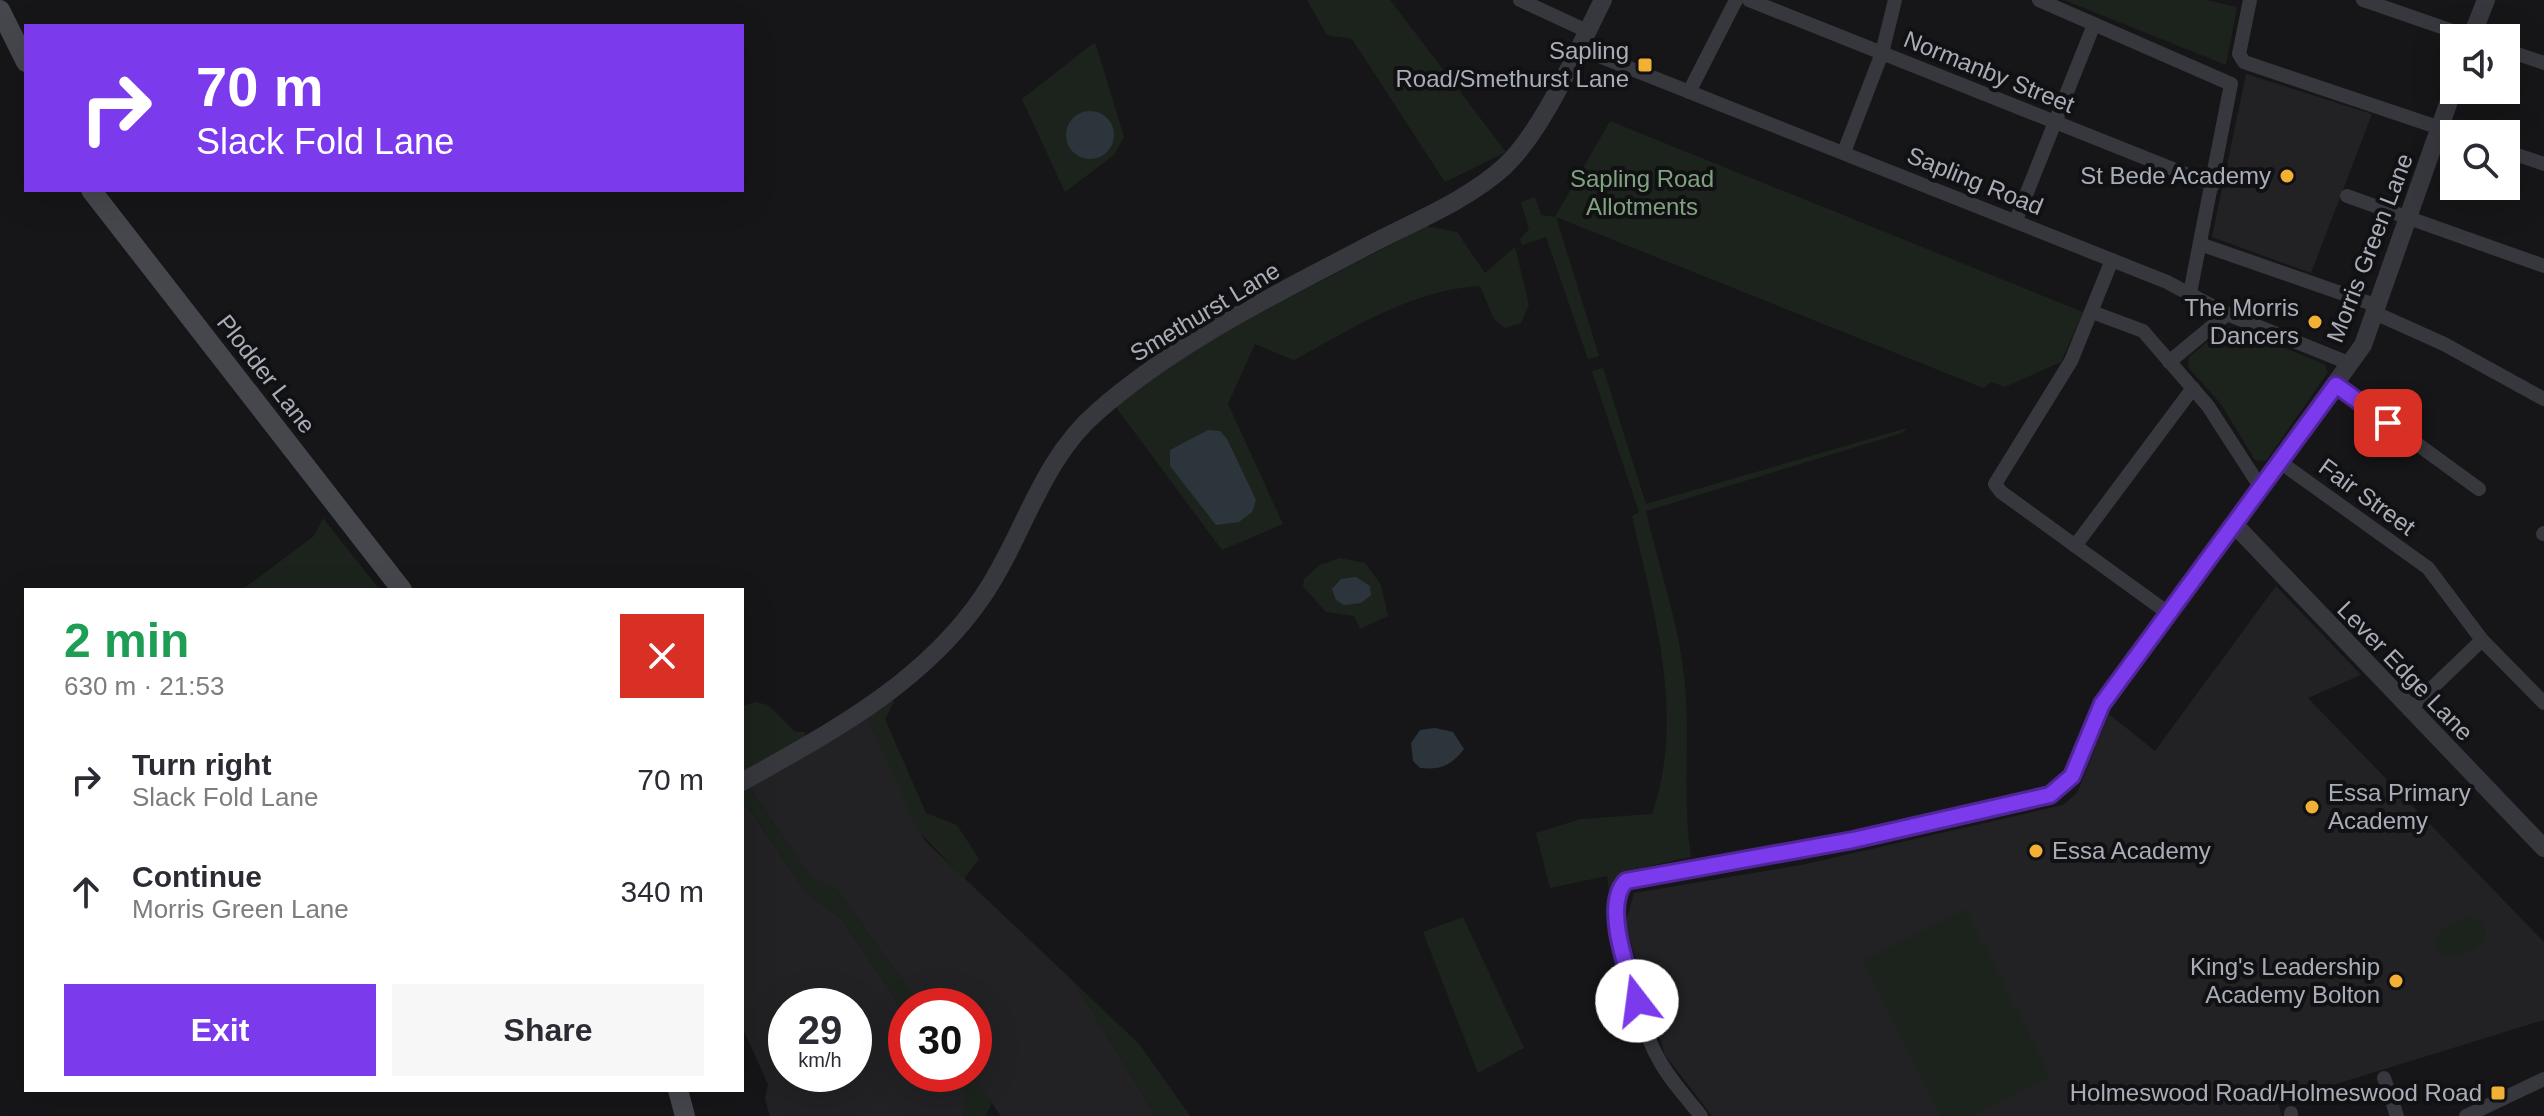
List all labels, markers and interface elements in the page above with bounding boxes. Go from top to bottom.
map controls [2440,24,2520,200]
button: sound [2440,24,2520,104]
street label: Normanby Street [1900,25,2079,118]
place label: Sapling Road/Smethurst Lane [1396,37,1629,92]
text: 70 m [196,55,324,118]
icon: right [64,56,168,160]
marker: Sapling Road/Smethurst Lane [1636,56,1654,74]
button: search [2440,120,2520,200]
text: Slack Fold Lane [196,121,454,162]
street label: Sapling Road [1903,141,2047,220]
street label: Morris Green Lane [2321,150,2418,346]
place label: St Bede Academy [2080,162,2271,189]
park label: Sapling Road Allotments [1570,165,1714,220]
marker: St Bede Academy [2278,167,2296,185]
street label: Smethurst Lane [1125,256,1284,367]
place label: The Morris Dancers [2184,294,2299,349]
street label: Plodder Lane [212,309,321,438]
marker: The Morris Dancers [2306,313,2324,331]
pin [2354,389,2422,457]
icon: arrive [2366,401,2410,445]
street label: Fair Street [2314,453,2421,541]
street label: Lever Edge Lane [2332,596,2479,746]
text: 2 min [64,614,189,667]
button: close [620,614,704,698]
text: 630 m · 21:53 [64,671,224,701]
text: Turn right [132,748,271,781]
icon: right [64,758,108,802]
text: 70 m [637,763,704,796]
place label: Essa Primary Academy [2328,779,2471,834]
text: Slack Fold Lane [132,782,318,812]
marker: Essa Primary Academy [2303,798,2321,816]
place label: Essa Academy [2052,837,2211,864]
marker: Essa Academy [2027,842,2045,860]
text: Continue [132,860,262,893]
icon: ahead [64,870,108,914]
text: 340 m [621,875,704,908]
text: Morris Green Lane [132,894,349,924]
place label: King's Leadership Academy Bolton [2190,953,2380,1008]
position arrow [1595,959,1679,1043]
marker: King's Leadership Academy Bolton [2387,972,2405,990]
button: Exit [64,984,376,1076]
button: Share [392,984,704,1076]
speed limit sign: 30 [888,988,992,1092]
text: 29 [798,1008,842,1052]
text: km/h [798,1049,842,1071]
place label: Holmeswood Road/Holmeswood Road [2070,1079,2482,1106]
marker: Holmeswood Road/Holmeswood Road [2489,1084,2507,1102]

